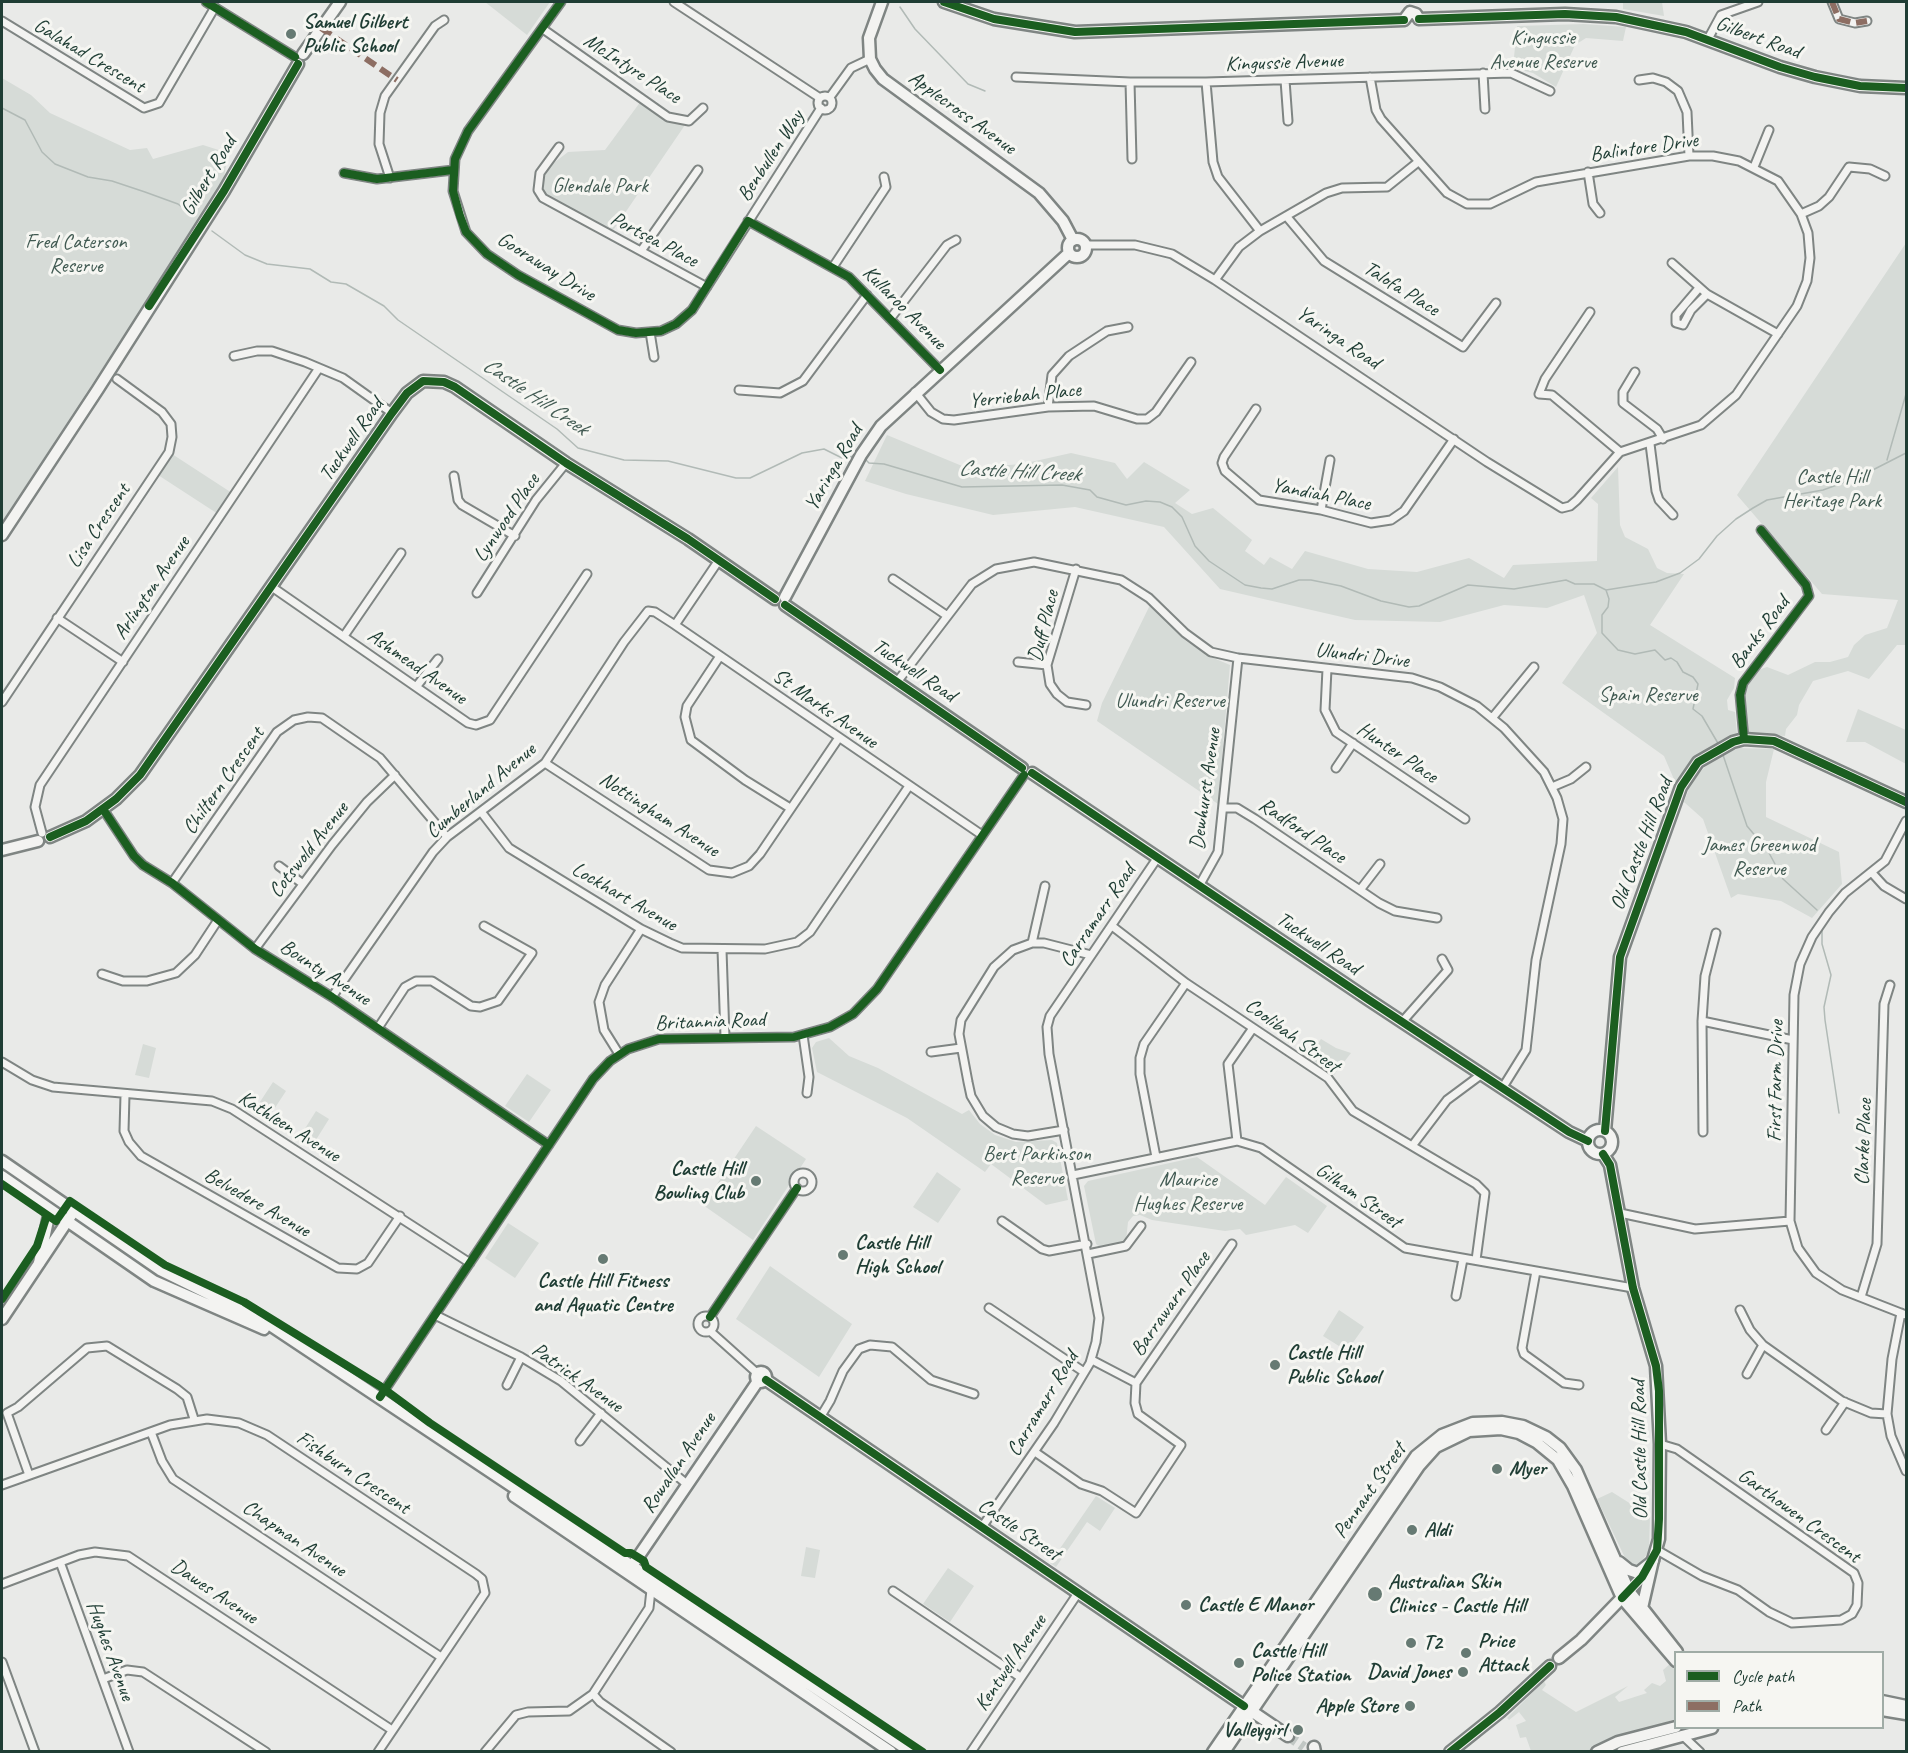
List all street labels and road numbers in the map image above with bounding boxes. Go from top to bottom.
street label: Gilbert Road [1712,11,1804,65]
street label: Galahad Crescent [29,13,149,99]
street label: McIntyre Place [579,28,685,110]
street label: Kingussie Avenue [1225,48,1343,78]
street label: Applecross Avenue [903,66,1021,160]
street label: Benbullen Way [732,106,810,206]
street label: Balintore Drive [1588,128,1700,168]
street label: Gilbert Road [175,132,243,220]
street label: Portsea Place [606,206,702,274]
street label: Gooraway Drive [492,227,600,307]
street label: Talofa Place [1358,256,1444,322]
street label: Kullaroo Avenue [857,261,951,355]
street label: Yaringa Road [1291,301,1385,375]
street label: Yerriebah Place [968,378,1082,414]
street label: Tuckwell Road [314,394,390,486]
street label: Yaringa Road [799,420,869,516]
street label: Lynwood Place [468,469,546,567]
street label: Yandiah Place [1270,473,1372,517]
street label: Lisa Crescent [62,479,136,573]
street label: Arlington Avenue [108,531,196,645]
street label: Duff Place [1023,588,1065,664]
street label: Banks Road [1724,592,1796,674]
street label: Ashmead Avenue [362,624,472,710]
street label: Tuckwell Road [867,634,961,708]
street label: Ulundri Drive [1314,638,1410,674]
street label: St Marks Avenue [768,663,882,755]
street label: Hunter Place [1352,717,1442,789]
street label: Chiltern Crescent [178,722,270,840]
street label: Dewhurst Avenue [1185,727,1227,851]
street label: Cumberland Avenue [421,738,541,844]
street label: Nottingham Avenue [594,767,724,863]
street label: Old Castle Hill Road [1605,774,1679,914]
street label: Radford Place [1254,793,1350,869]
street label: Cotswold Avenue [264,797,354,903]
street label: Lockhart Avenue [567,857,681,937]
street label: Carramarr Road [1054,860,1142,972]
street label: Tuckwell Road [1271,907,1365,981]
street label: Bounty Avenue [275,934,375,1012]
street label: Coolibah Street [1240,993,1344,1079]
street label: Britannia Road [655,1007,765,1037]
street label: First Farm Drive [1762,1020,1790,1142]
street label: Kathleen Avenue [233,1086,345,1168]
street label: Clarke Place [1850,1098,1878,1186]
street label: Gilham Street [1310,1157,1406,1235]
street label: Belvedere Avenue [200,1163,314,1243]
street label: Barrawarn Place [1126,1247,1216,1361]
street label: Patrick Avenue [527,1337,627,1419]
street label: Carramarr Road [1002,1347,1084,1461]
street label: Old Castle Hill Road [1626,1380,1654,1520]
street label: Rowallan Avenue [636,1408,722,1518]
street label: Fishburn Crescent [291,1426,415,1520]
street label: Pennant Street [1328,1438,1412,1544]
street label: Garthowen Crescent [1733,1463,1865,1569]
street label: Castle Street [973,1493,1065,1567]
street label: Chapman Avenue [237,1495,351,1583]
street label: Dawes Avenue [166,1554,262,1630]
street label: Hughes Avenue [80,1598,140,1704]
street label: Kentwell Avenue [970,1610,1052,1716]

